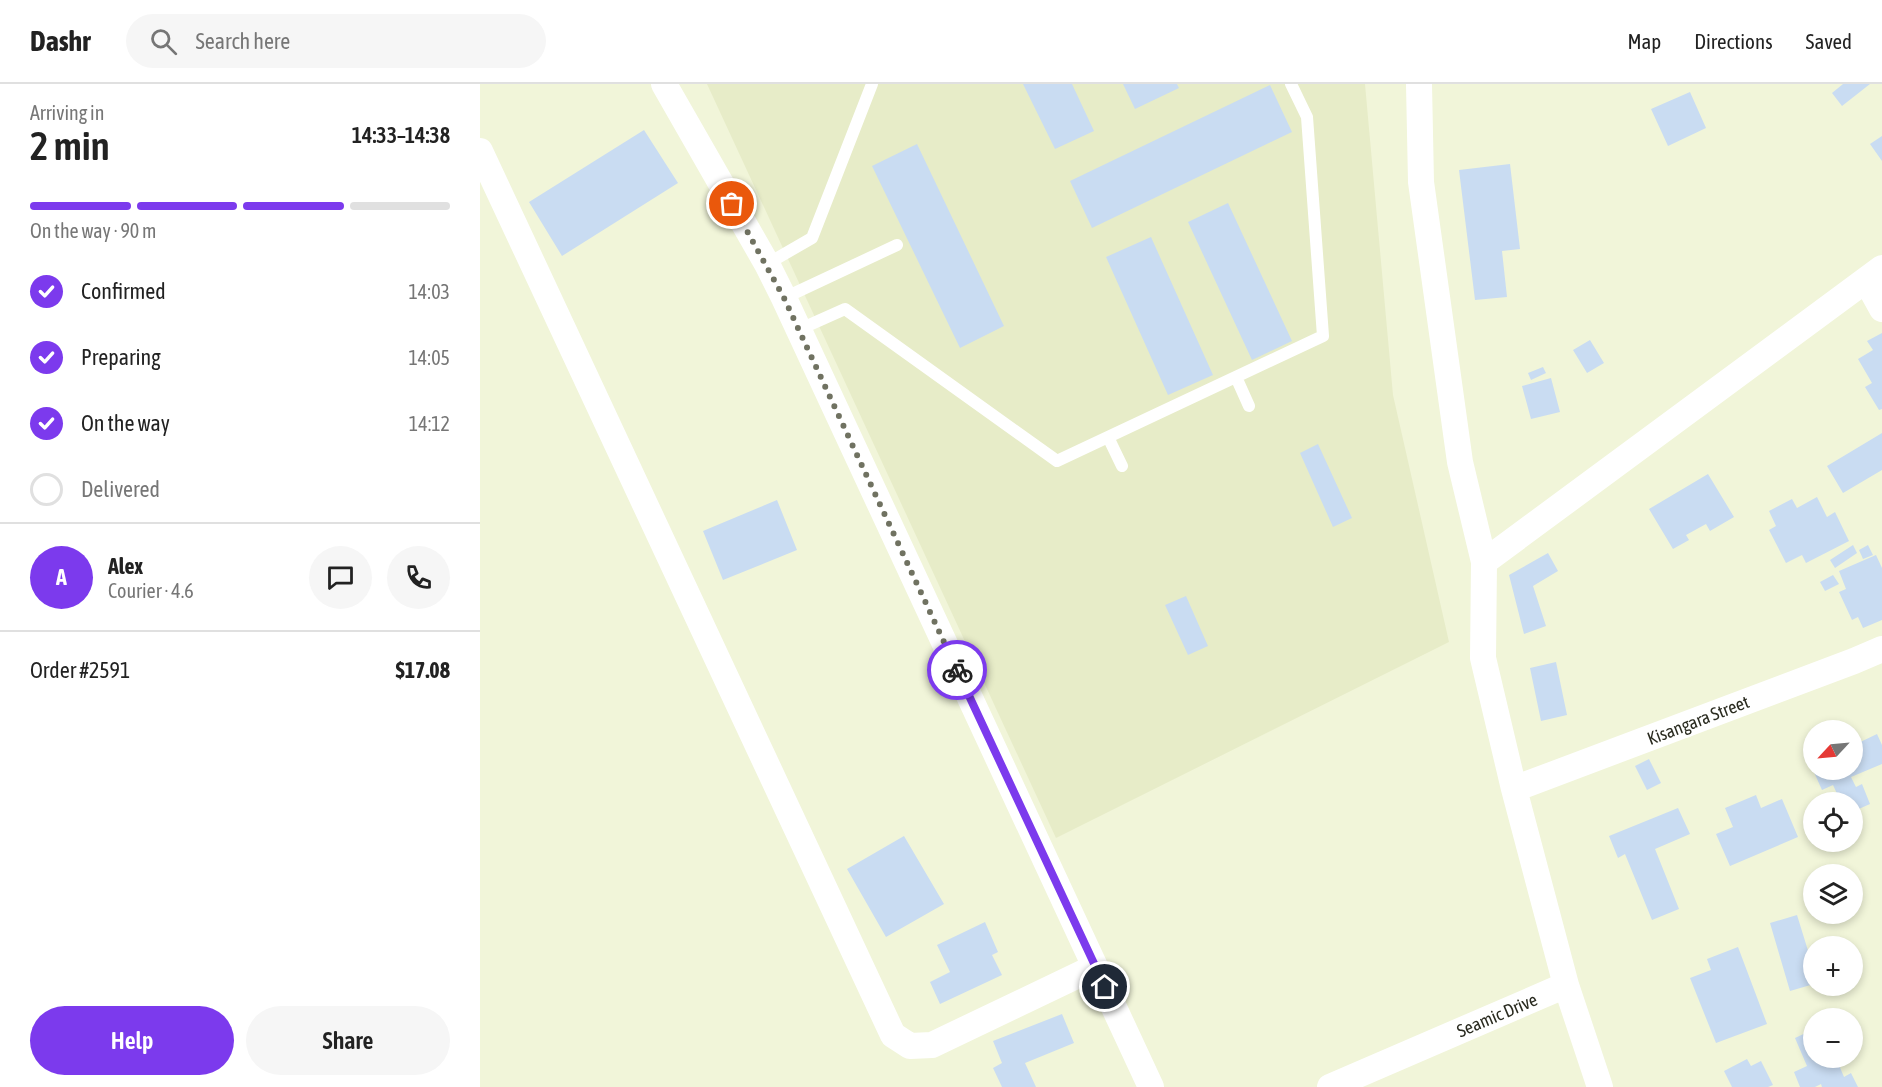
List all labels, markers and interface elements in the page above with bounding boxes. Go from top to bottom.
search box [126,14,546,68]
text: Dashr [30,25,90,57]
icon: search [147,25,180,58]
text: Search here [195,28,290,54]
text: Map [1627,29,1661,53]
text: Directions [1694,29,1773,53]
text: Saved [1806,29,1852,53]
text: Arriving in [30,101,104,124]
text: 14:33–14:38 [352,122,450,148]
text: 2 min [30,124,110,168]
pin [706,178,757,229]
icon: bag [715,187,748,220]
text: On the way · 90 m [30,219,156,242]
icon: check [30,275,63,308]
text: Confirmed [81,278,166,304]
text: 14:03 [408,280,450,303]
icon: check [30,341,63,374]
text: Preparing [81,344,161,370]
text: 14:05 [408,346,450,369]
icon: check [30,407,63,440]
text: On the way [81,410,170,436]
text: 14:12 [409,412,450,435]
text: Delivered [81,476,160,502]
button: chat [309,546,372,609]
button: phone [387,546,450,609]
text: Alex [108,553,143,579]
text: A [56,564,67,590]
text: Courier · 4.6 [108,579,194,602]
courier [927,640,987,700]
icon: bike [941,654,974,687]
text: Order #2591 [30,657,130,683]
text: $17.08 [395,657,450,683]
street label: Kisangara Street [1644,691,1752,749]
north arrow [1803,720,1863,780]
map controls [1803,720,1863,1068]
button: locate [1803,792,1863,852]
button: layers [1803,864,1863,924]
button: + [1803,936,1863,996]
pin [1079,961,1130,1012]
icon: home [1088,970,1121,1003]
street label: Seamic Drive [1454,989,1540,1041]
button: Help [30,1006,234,1075]
button: Share [246,1006,450,1075]
button: − [1803,1008,1863,1068]

